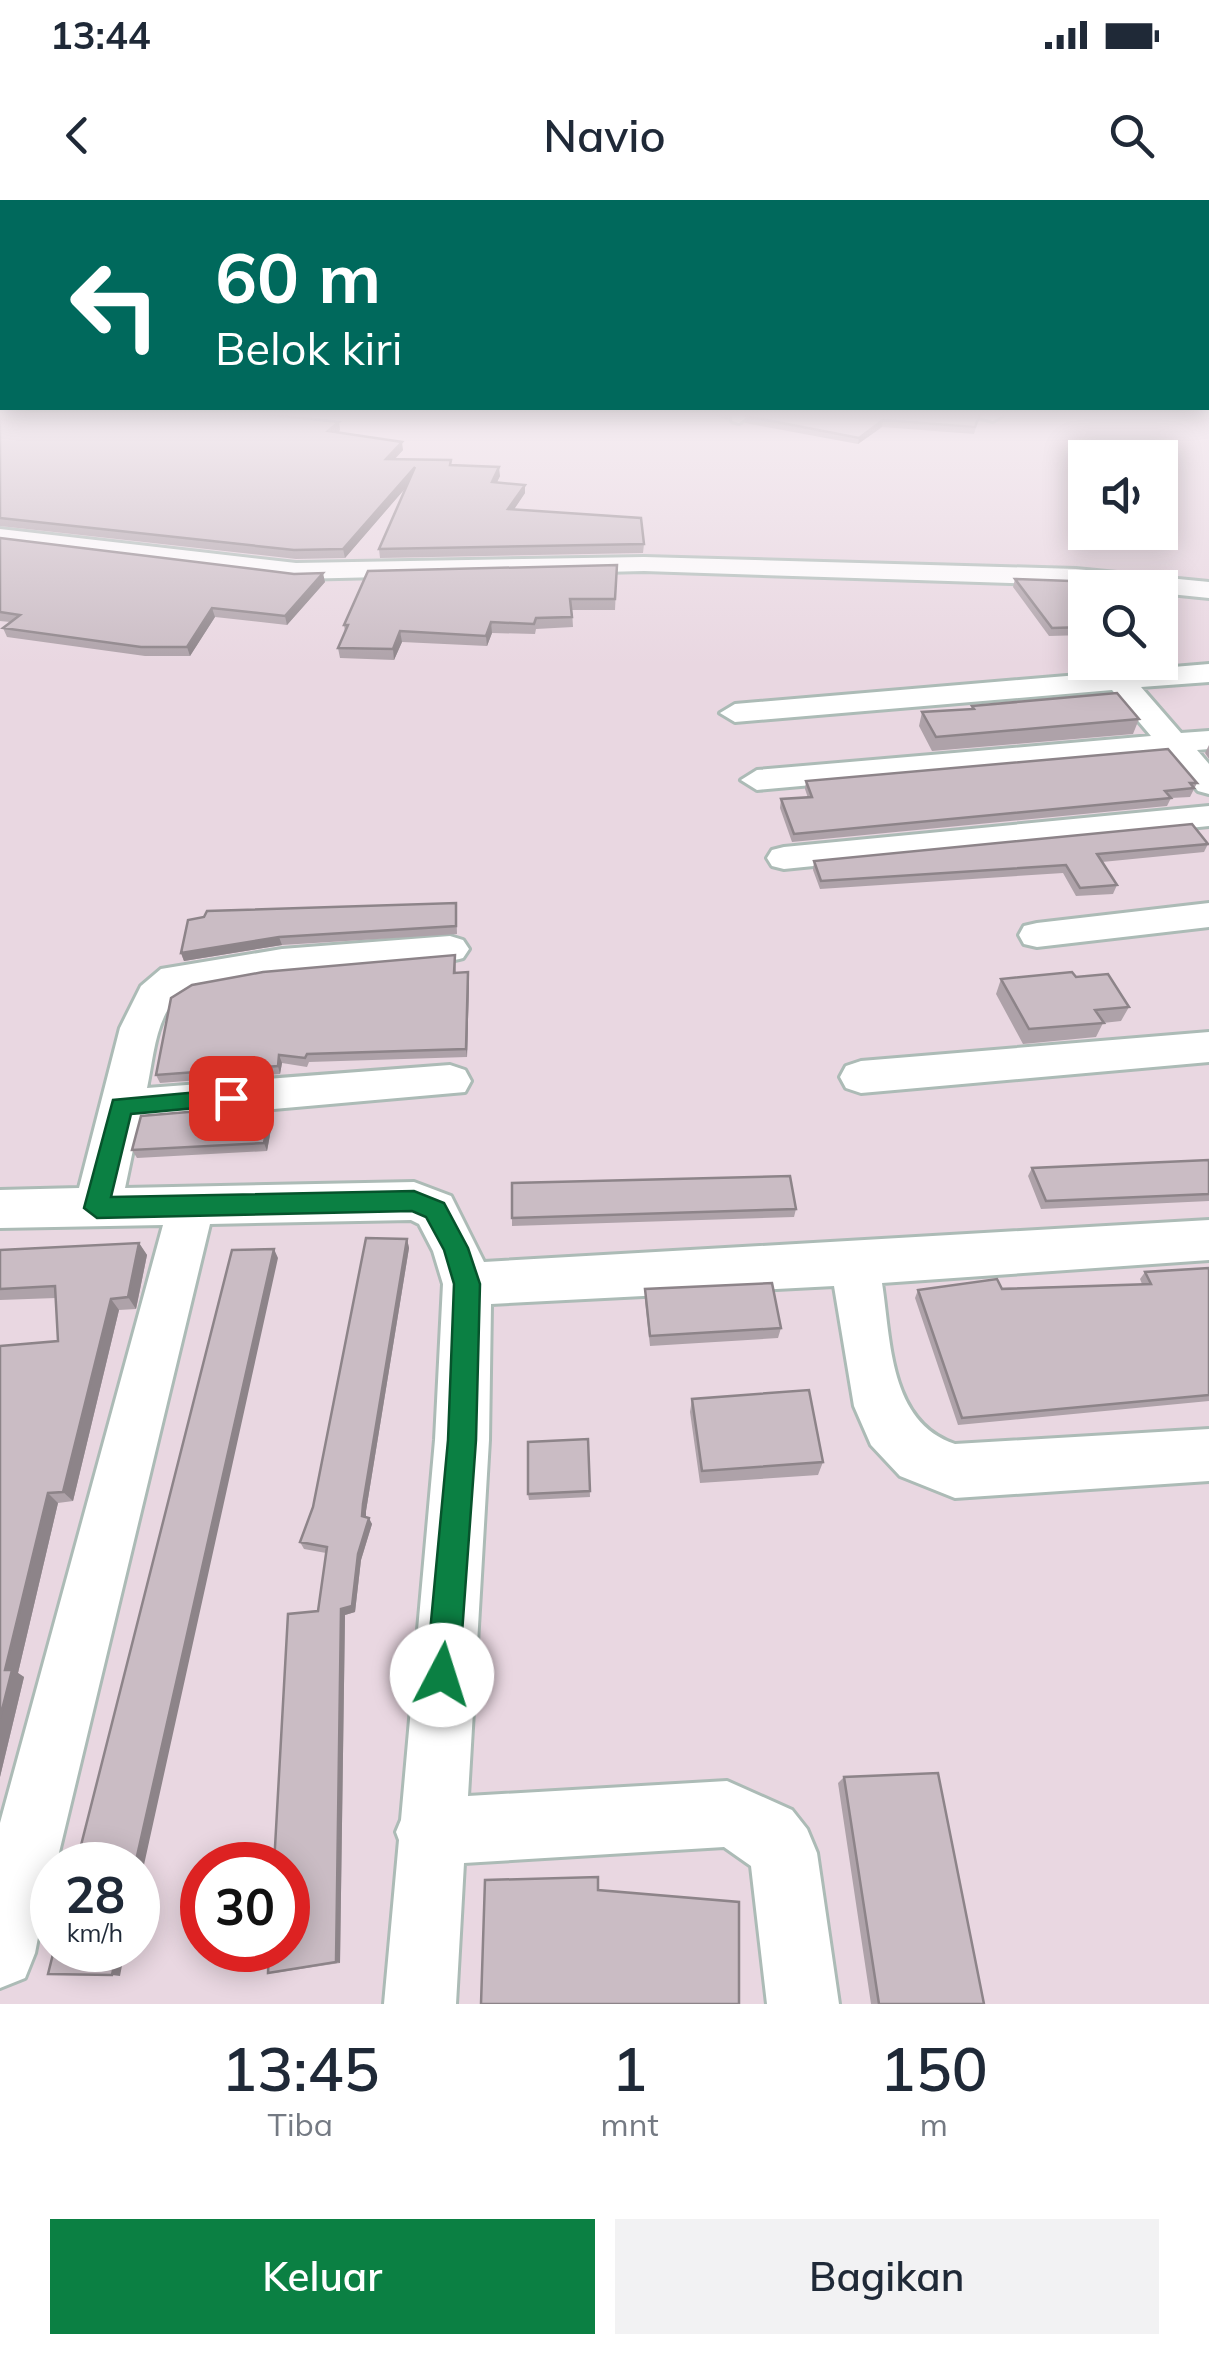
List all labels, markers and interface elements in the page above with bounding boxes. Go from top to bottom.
text: 13:44 [50,11,151,59]
text: Navio [543,107,666,163]
icon: back [50,108,105,163]
icon: search [1104,108,1159,163]
text: 60 m [215,233,381,321]
icon: left [50,240,180,370]
text: Belok kiri [215,320,402,376]
map controls [1068,440,1178,680]
button: sound [1068,440,1178,550]
button: search [1068,570,1178,680]
pin [189,1056,274,1141]
icon: arrive [204,1071,259,1126]
position arrow [390,1623,494,1727]
speed limit sign: 30 [180,1842,310,1972]
text: 28 [65,1863,125,1926]
text: km/h [67,1917,123,1948]
text: 13:45 [221,2031,379,2106]
text: 1 [612,2031,648,2106]
text: 150 [880,2031,988,2106]
text: Tiba [268,2104,333,2144]
text: mnt [601,2104,659,2144]
text: m [920,2104,948,2144]
button: Keluar [50,2219,595,2334]
button: Bagikan [615,2219,1159,2334]

